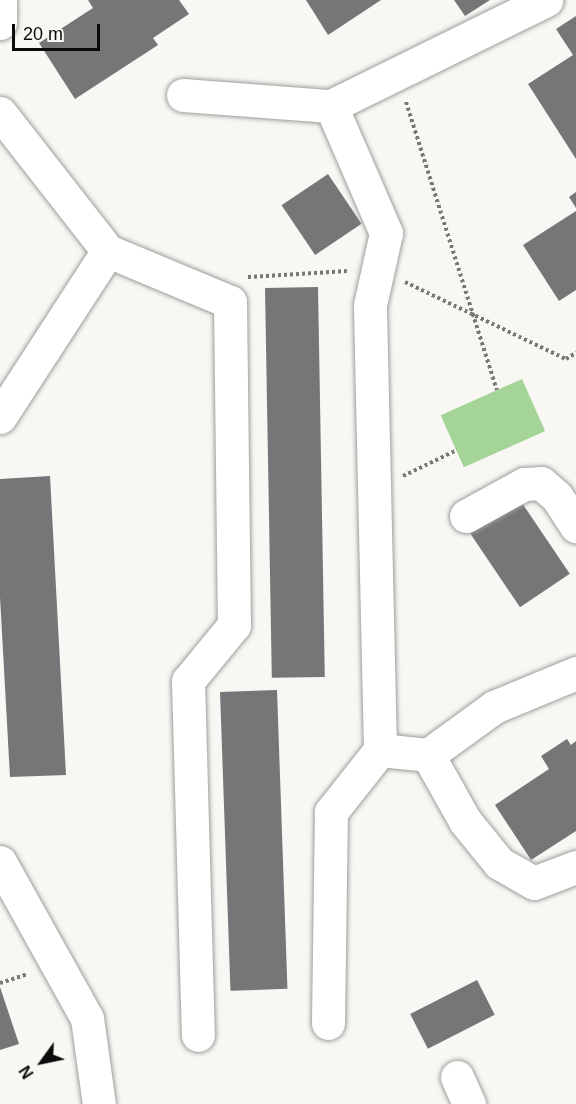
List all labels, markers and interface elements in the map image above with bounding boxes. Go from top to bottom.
scale bar [15,12,104,50]
text: 20 m [23,24,63,44]
north arrow [12,1032,72,1092]
text: N [16,1063,37,1082]

